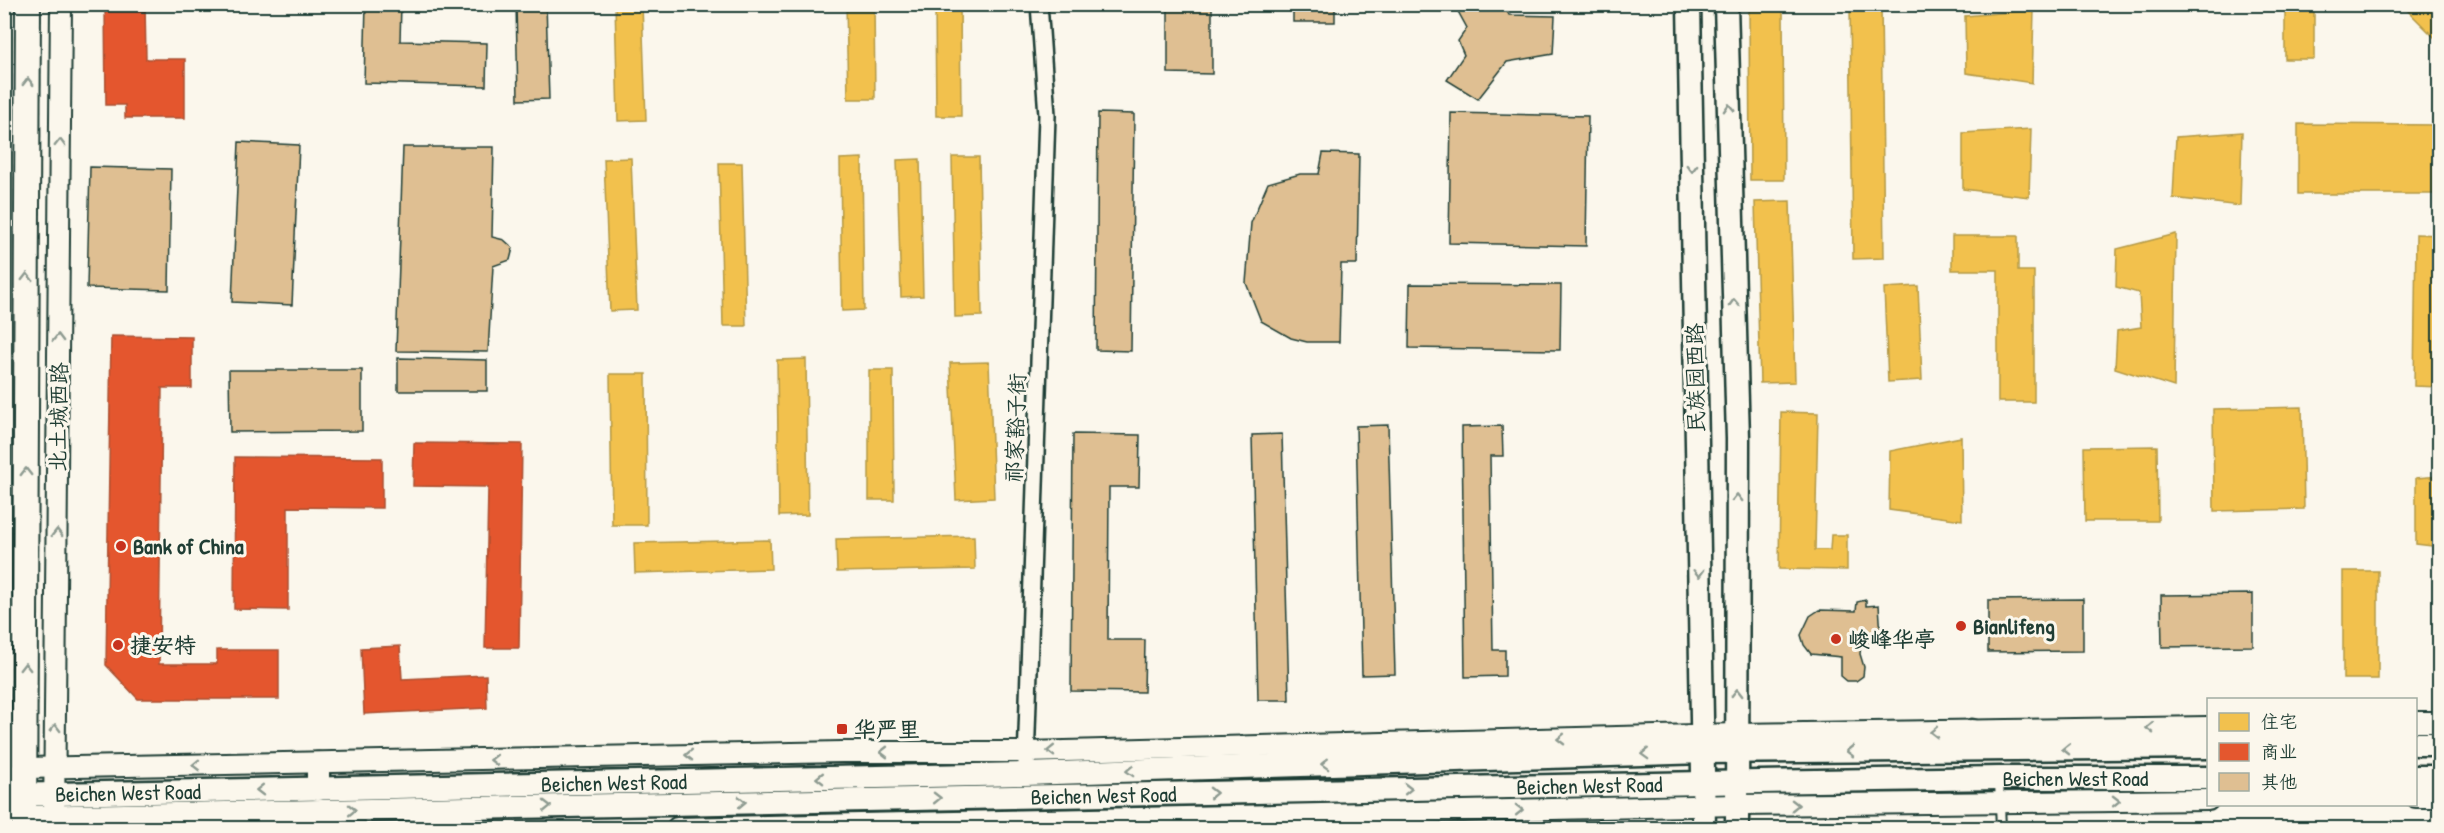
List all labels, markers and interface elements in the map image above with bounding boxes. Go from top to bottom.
one-way arrow [22,78,34,87]
one-way arrow [1723,103,1735,112]
one-way arrow [54,139,66,148]
one-way arrow [1686,163,1698,172]
one-way arrow [21,273,33,282]
one-way arrow [1728,298,1740,307]
street label: 民族园西路 [1679,323,1711,433]
one-way arrow [52,334,64,343]
street label: 北土城西路 [42,362,74,472]
street label: 祁家豁子街 [998,373,1032,483]
one-way arrow [20,468,32,477]
one-way arrow [1731,493,1743,502]
one-way arrow [50,529,63,538]
place label: Bank of China [133,531,244,561]
marker: Bank of China [114,539,128,553]
one-way arrow [1693,568,1705,577]
place label: Bianlifeng [1973,611,2055,642]
marker: Bianlifeng [1954,619,1968,633]
place label: 峻峰华亭 [1848,624,1936,654]
place label: 捷安特 [130,630,196,660]
marker: 峻峰华亭 [1829,632,1843,646]
marker: 捷安特 [111,638,125,652]
one-way arrow [19,663,31,672]
one-way arrow [1731,688,1743,697]
legend [2207,698,2417,806]
text: 住宅 [2261,709,2297,734]
place label: 华严里 [854,714,920,744]
marker: 华严里 [835,722,849,736]
one-way arrow [2146,722,2155,734]
one-way arrow [49,724,61,733]
one-way arrow [1930,726,1939,738]
one-way arrow [1557,732,1566,745]
text: 商业 [2261,739,2297,764]
one-way arrow [2062,743,2071,755]
one-way arrow [1047,745,1056,757]
one-way arrow [1846,745,1855,757]
one-way arrow [879,746,888,758]
one-way arrow [1641,747,1650,760]
one-way arrow [684,749,693,762]
one-way arrow [489,753,498,766]
one-way arrow [1320,758,1329,771]
one-way arrow [192,759,201,771]
street label: Beichen West Road [2002,763,2149,793]
one-way arrow [1125,764,1134,777]
street label: Beichen West Road [541,766,688,799]
street label: Beichen West Road [1516,769,1663,802]
text: 其他 [2261,769,2297,794]
one-way arrow [815,772,824,785]
street label: Beichen West Road [55,776,202,809]
street label: Beichen West Road [1030,779,1177,812]
one-way arrow [1403,783,1412,795]
one-way arrow [255,784,264,796]
one-way arrow [1209,787,1218,799]
one-way arrow [933,792,942,805]
one-way arrow [2112,795,2121,807]
one-way arrow [738,796,747,809]
one-way arrow [1791,798,1800,811]
one-way arrow [543,800,552,812]
one-way arrow [348,804,357,816]
one-way arrow [1514,804,1523,816]

